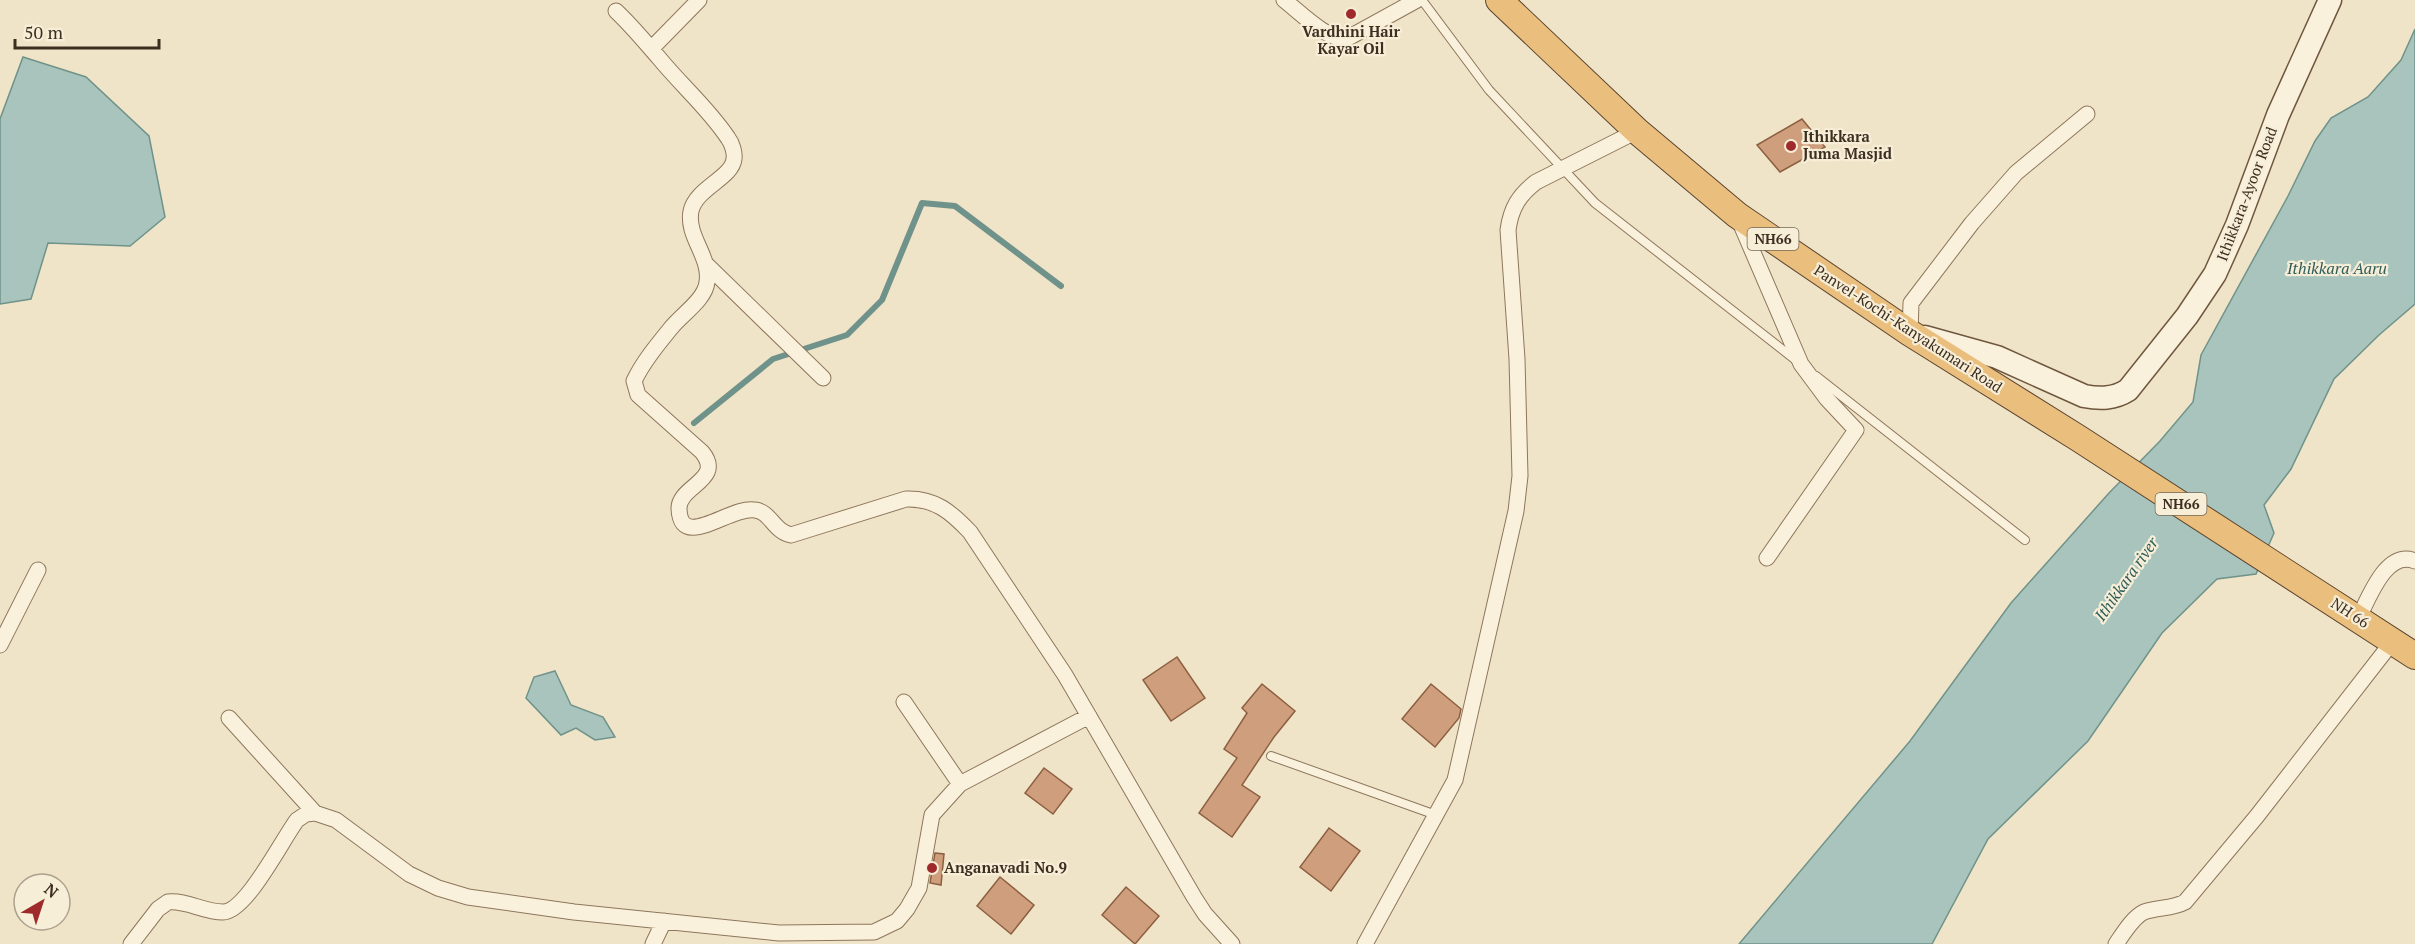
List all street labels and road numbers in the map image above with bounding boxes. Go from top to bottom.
street label: Ithikkara-Ayoor Road [2211,124,2281,264]
road number: NH66 [1748,228,1798,250]
street label: Panvel-Kochi-Kanyakumari Road [1811,260,2007,397]
road number: NH66 [2156,493,2206,515]
street label: NH 66 [2328,592,2373,632]

